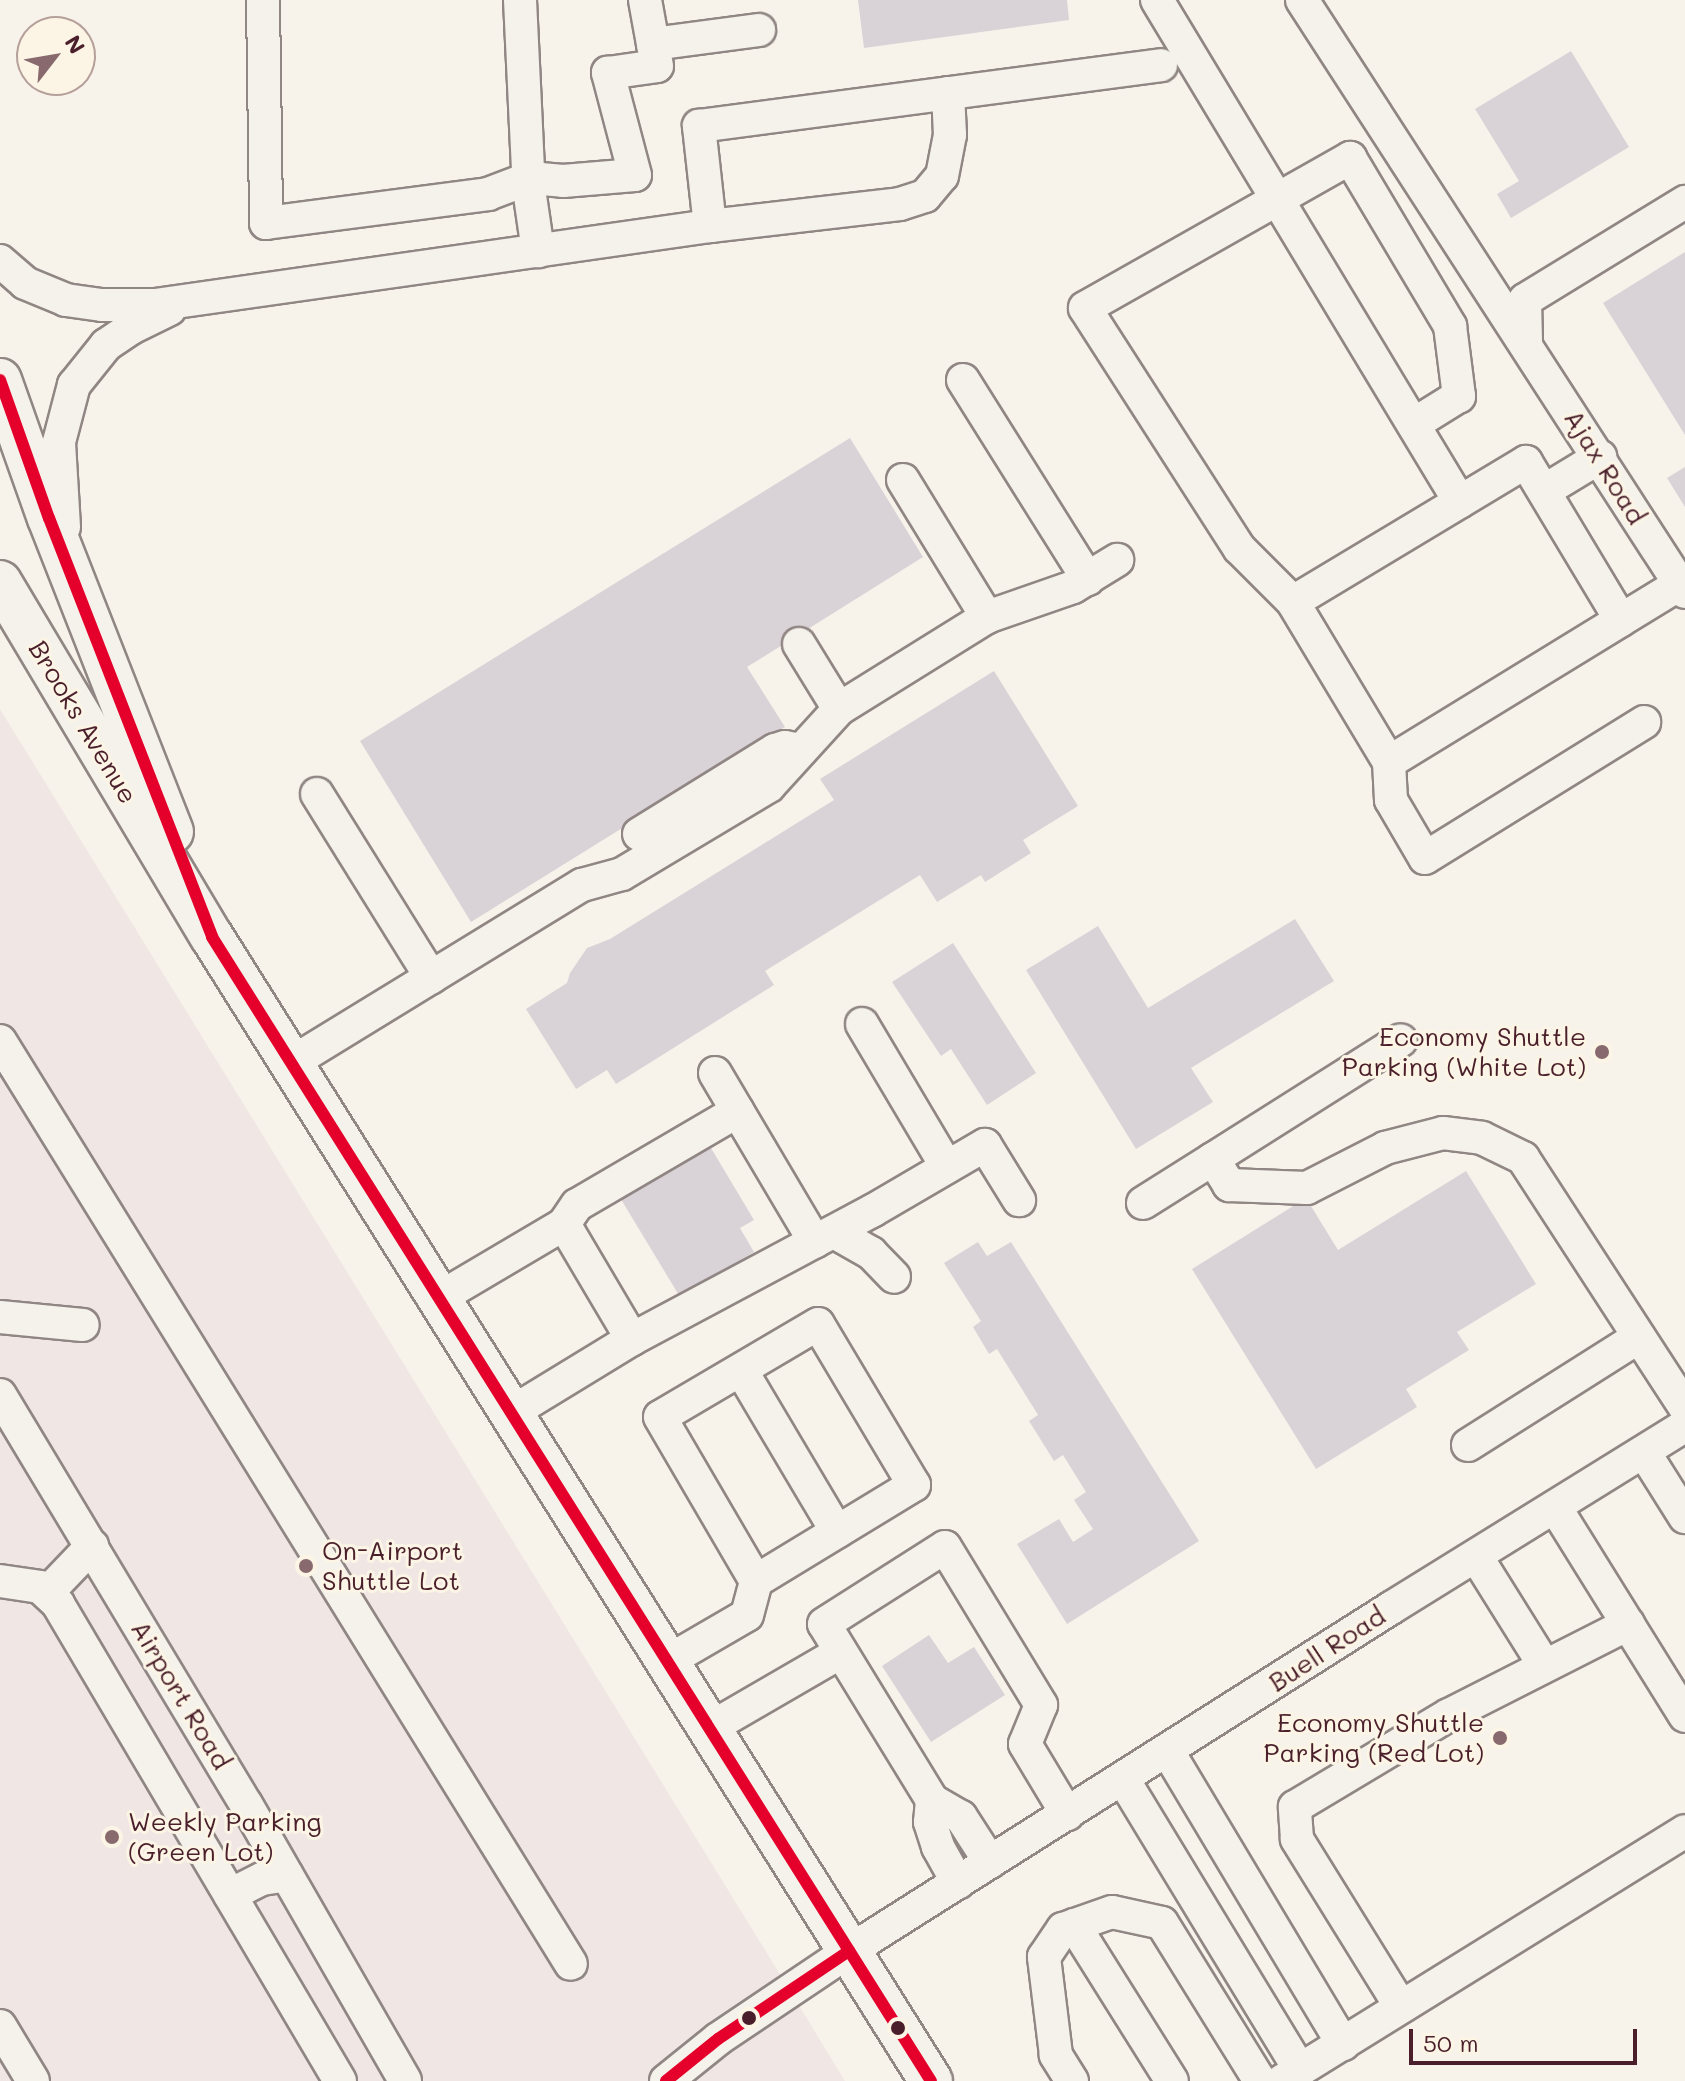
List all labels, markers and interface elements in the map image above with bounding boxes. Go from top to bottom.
north arrow [16,16,96,96]
text: N [59,30,92,59]
street label: Ajax Road [1558,404,1652,530]
street label: Brooks Avenue [22,635,144,809]
place label: Economy Shuttle Parking (White Lot) [1342,1021,1586,1082]
marker: Economy Shuttle Parking (White Lot) [1593,1043,1611,1061]
place label: On-Airport Shuttle Lot [322,1535,463,1596]
marker: On-Airport Shuttle Lot [297,1557,315,1575]
street label: Buell Road [1263,1600,1391,1698]
street label: Airport Road [124,1615,238,1775]
place label: Economy Shuttle Parking (Red Lot) [1264,1707,1484,1768]
marker: Economy Shuttle Parking (Red Lot) [1491,1729,1509,1747]
place label: Weekly Parking (Green Lot) [128,1806,322,1868]
marker: Weekly Parking (Green Lot) [103,1828,121,1846]
unlabelled marker [741,2010,757,2026]
scale bar [1413,2013,1641,2063]
unlabelled marker [890,2020,906,2036]
text: 50 m [1423,2027,1479,2058]

